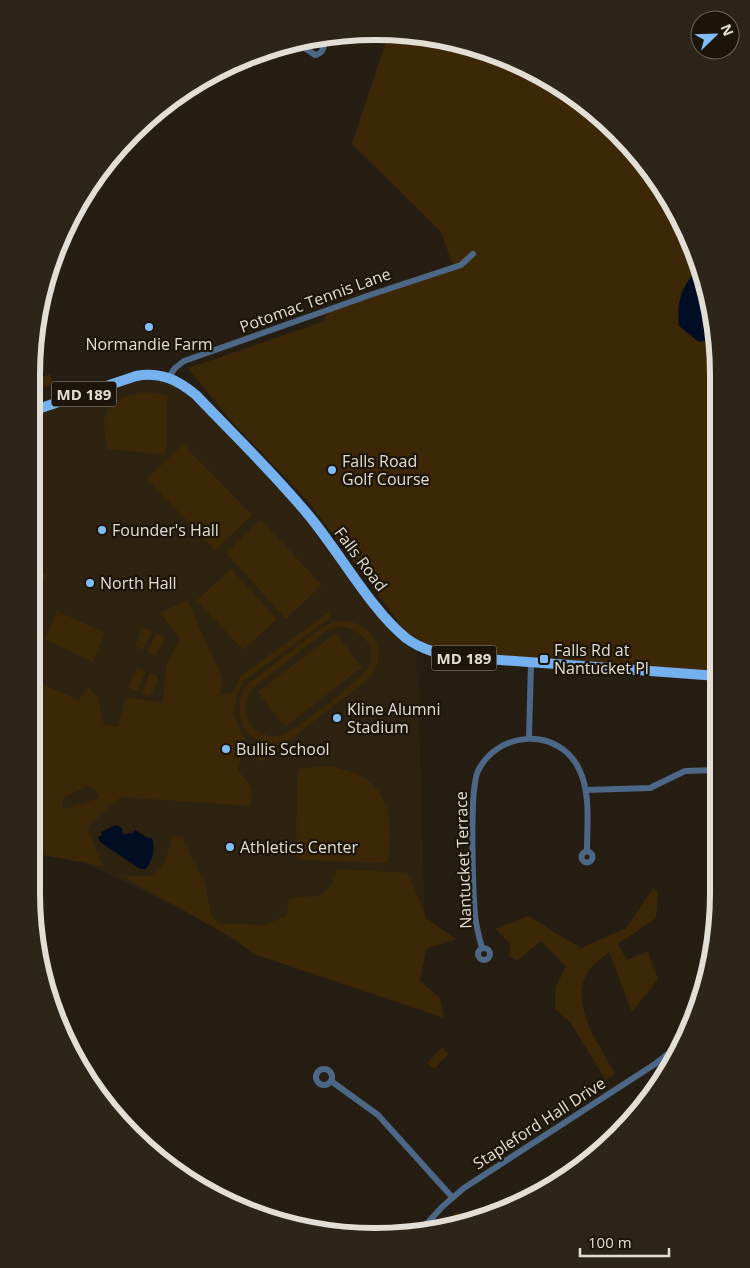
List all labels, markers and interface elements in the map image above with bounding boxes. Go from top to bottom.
north arrow [690,10,740,60]
text: N [716,21,738,39]
street label: Potomac Tennis Lane [236,262,394,338]
marker: Normandie Farm [143,321,155,333]
place label: Normandie Farm [85,333,213,355]
road number: MD 189 [52,382,116,406]
place label: Falls Road Golf Course [342,450,430,490]
marker: Falls Road Golf Course [326,464,338,476]
place label: Founder's Hall [112,519,219,541]
street label: Falls Road [330,522,392,596]
marker: Founder's Hall [96,524,108,536]
place label: North Hall [100,572,177,594]
marker: North Hall [84,577,96,589]
place label: Falls Rd at Nantucket Pl [554,639,649,679]
road number: MD 189 [432,646,496,670]
marker: Falls Rd at Nantucket Pl [538,653,550,665]
place label: Kline Alumni Stadium [347,698,440,738]
marker: Kline Alumni Stadium [331,712,343,724]
place label: Bullis School [236,738,330,760]
marker: Bullis School [220,743,232,755]
street label: Nantucket Terrace [450,791,476,929]
place label: Athletics Center [240,836,358,858]
marker: Athletics Center [224,841,236,853]
street label: Stapleford Hall Drive [469,1072,609,1174]
scale bar [580,1226,669,1258]
text: 100 m [588,1232,632,1252]

